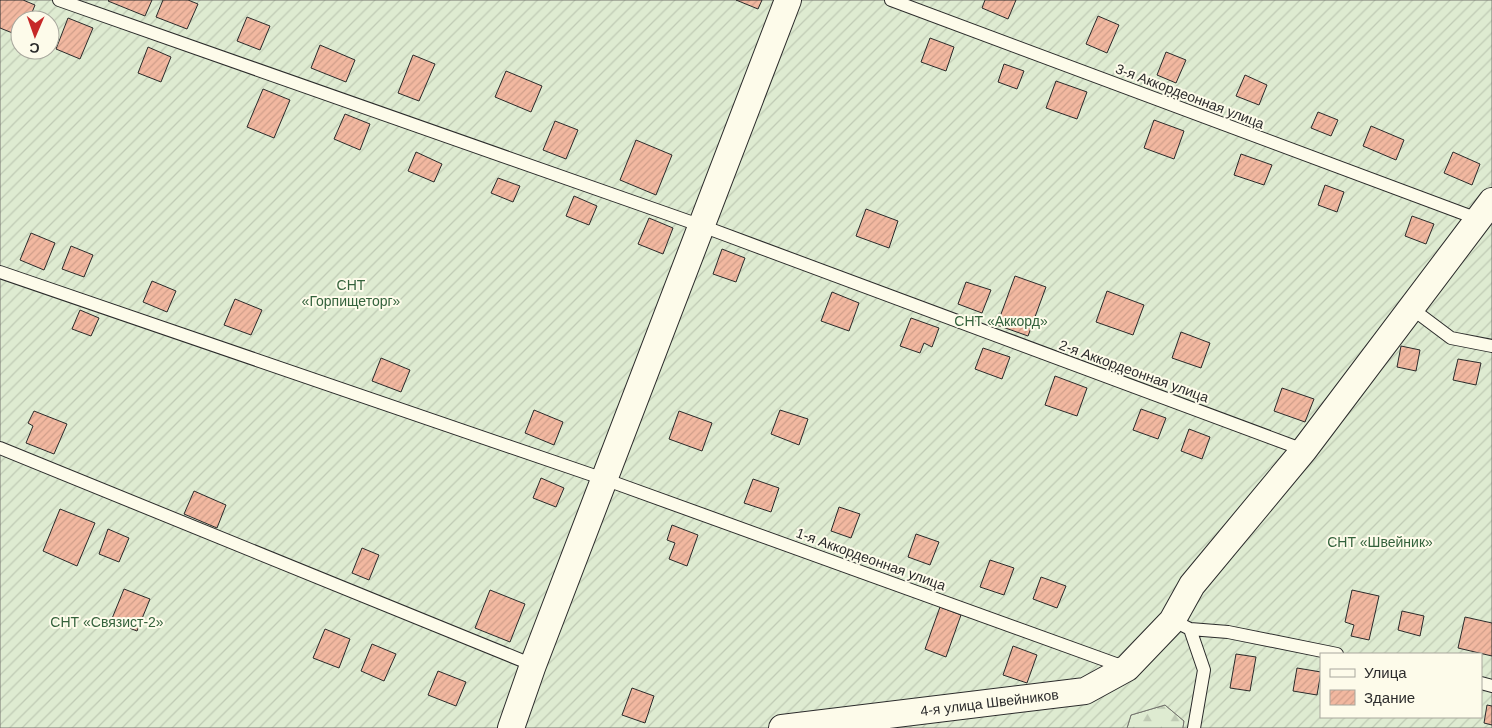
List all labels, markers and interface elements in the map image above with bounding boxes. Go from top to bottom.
north arrow [10,10,60,60]
text: С [29,40,40,56]
street label: 3-я Аккордеонная улица [1113,60,1267,132]
park label: СНТ «Горпищеторг» [302,277,401,309]
park label: СНТ «Аккорд» [954,313,1048,329]
street label: 2-я Аккордеонная улица [1057,336,1211,406]
street label: 1-я Аккордеонная улица [794,524,948,594]
park label: СНТ «Швейник» [1327,534,1433,550]
park label: СНТ «Связист-2» [50,614,164,630]
legend [1320,653,1482,718]
text: Улица [1364,664,1407,681]
street label: 4-я улица Швейников [919,686,1060,719]
text: Здание [1364,689,1415,706]

